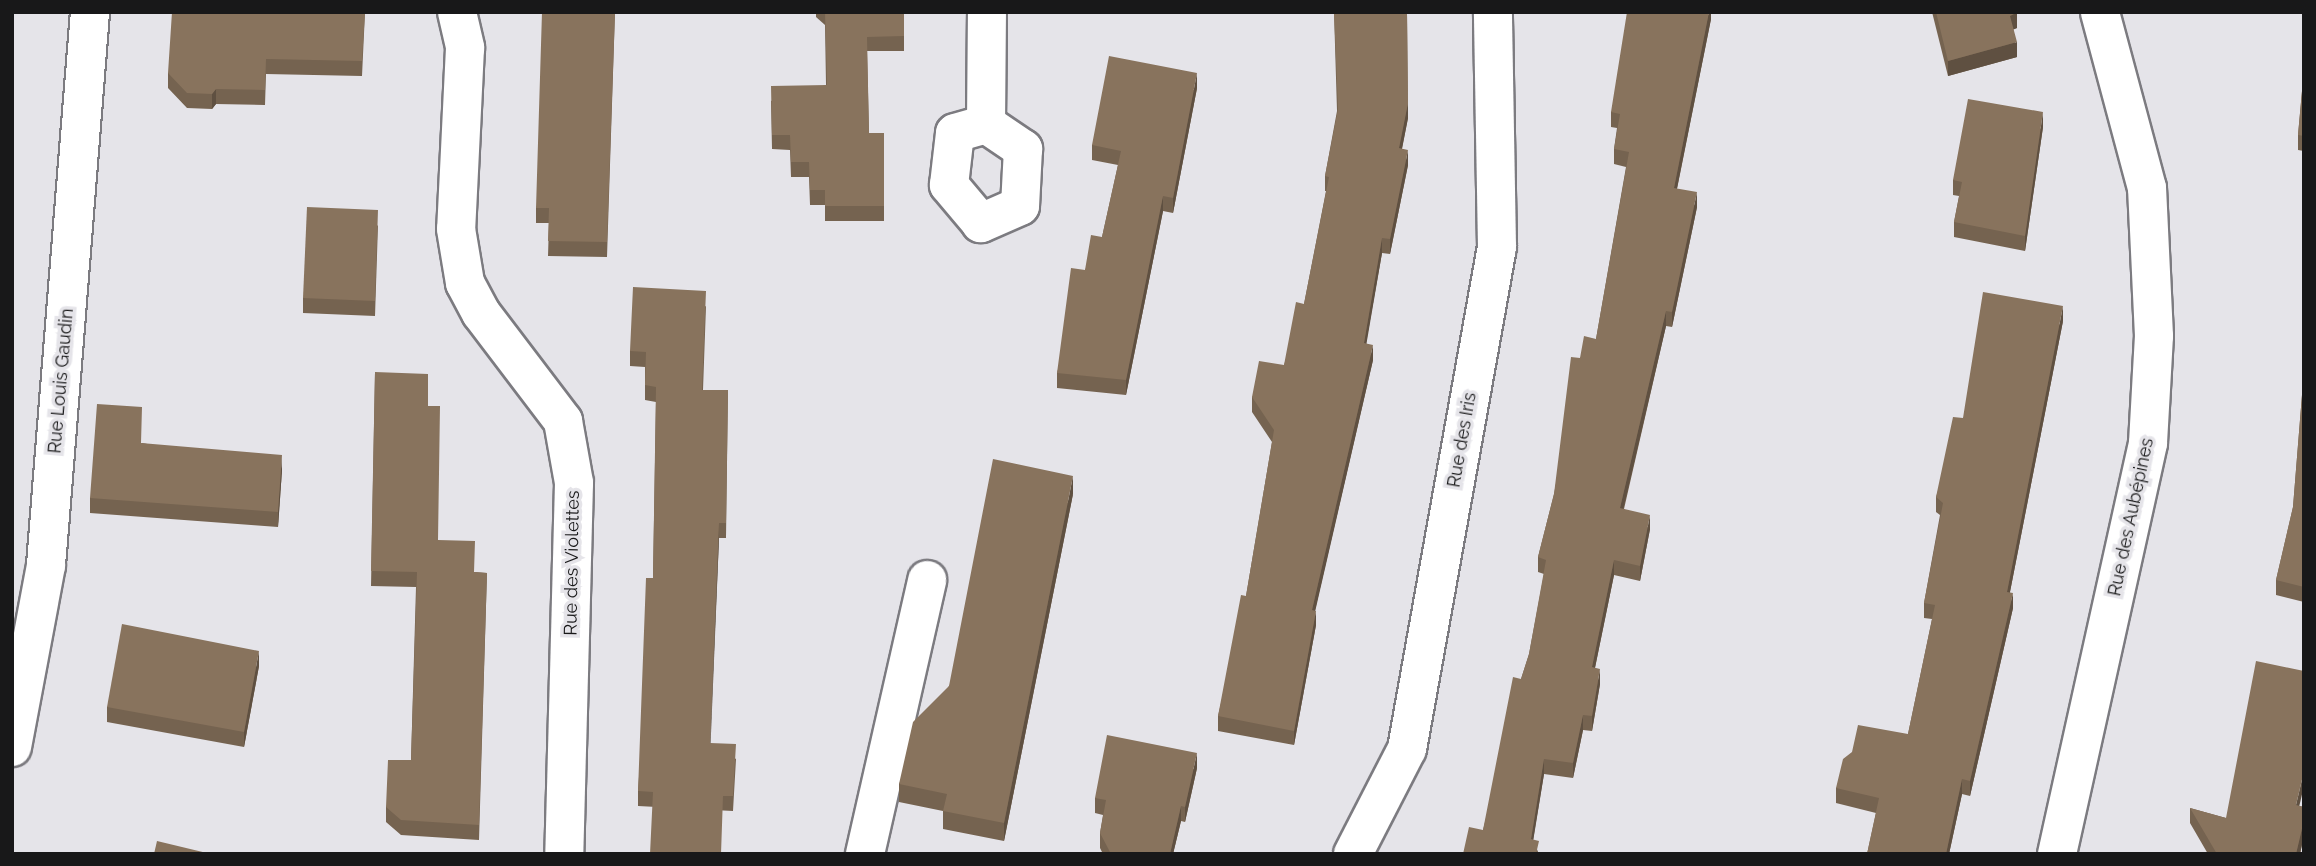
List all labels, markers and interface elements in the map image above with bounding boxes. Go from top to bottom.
street label: Rue Louis Gaudin [44,308,78,454]
street label: Rue des Iris [1443,391,1481,489]
street label: Rue des Aubépines [2104,436,2158,598]
street label: Rue des Violettes [560,490,584,636]

